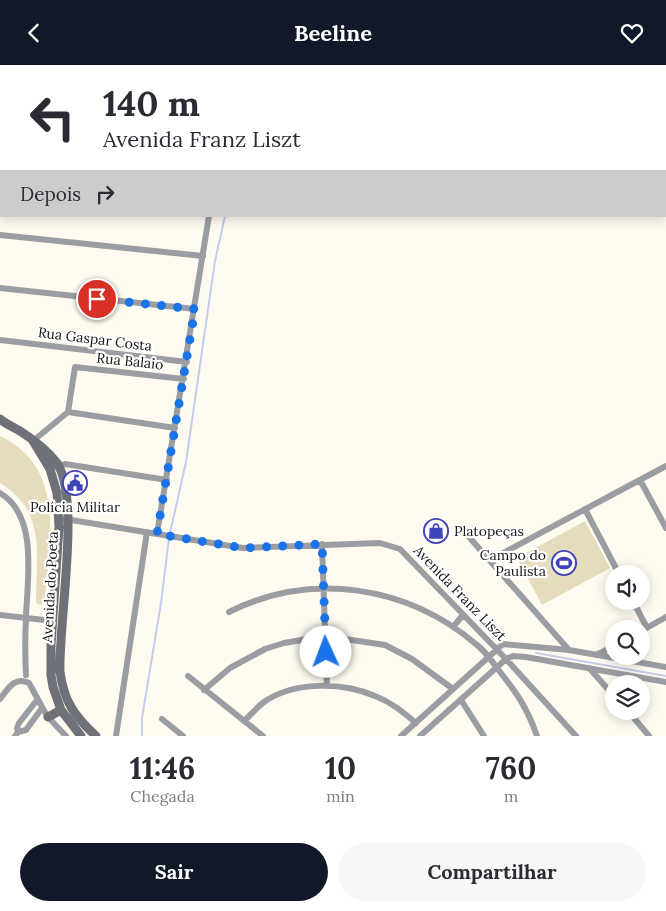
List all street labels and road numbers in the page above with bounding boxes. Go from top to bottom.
street label: Rua Gaspar Costa [37,323,153,355]
street label: Rua Balaio [96,349,164,373]
street label: Avenida do Poeta [38,531,62,644]
street label: Avenida Franz Liszt [409,541,511,645]

